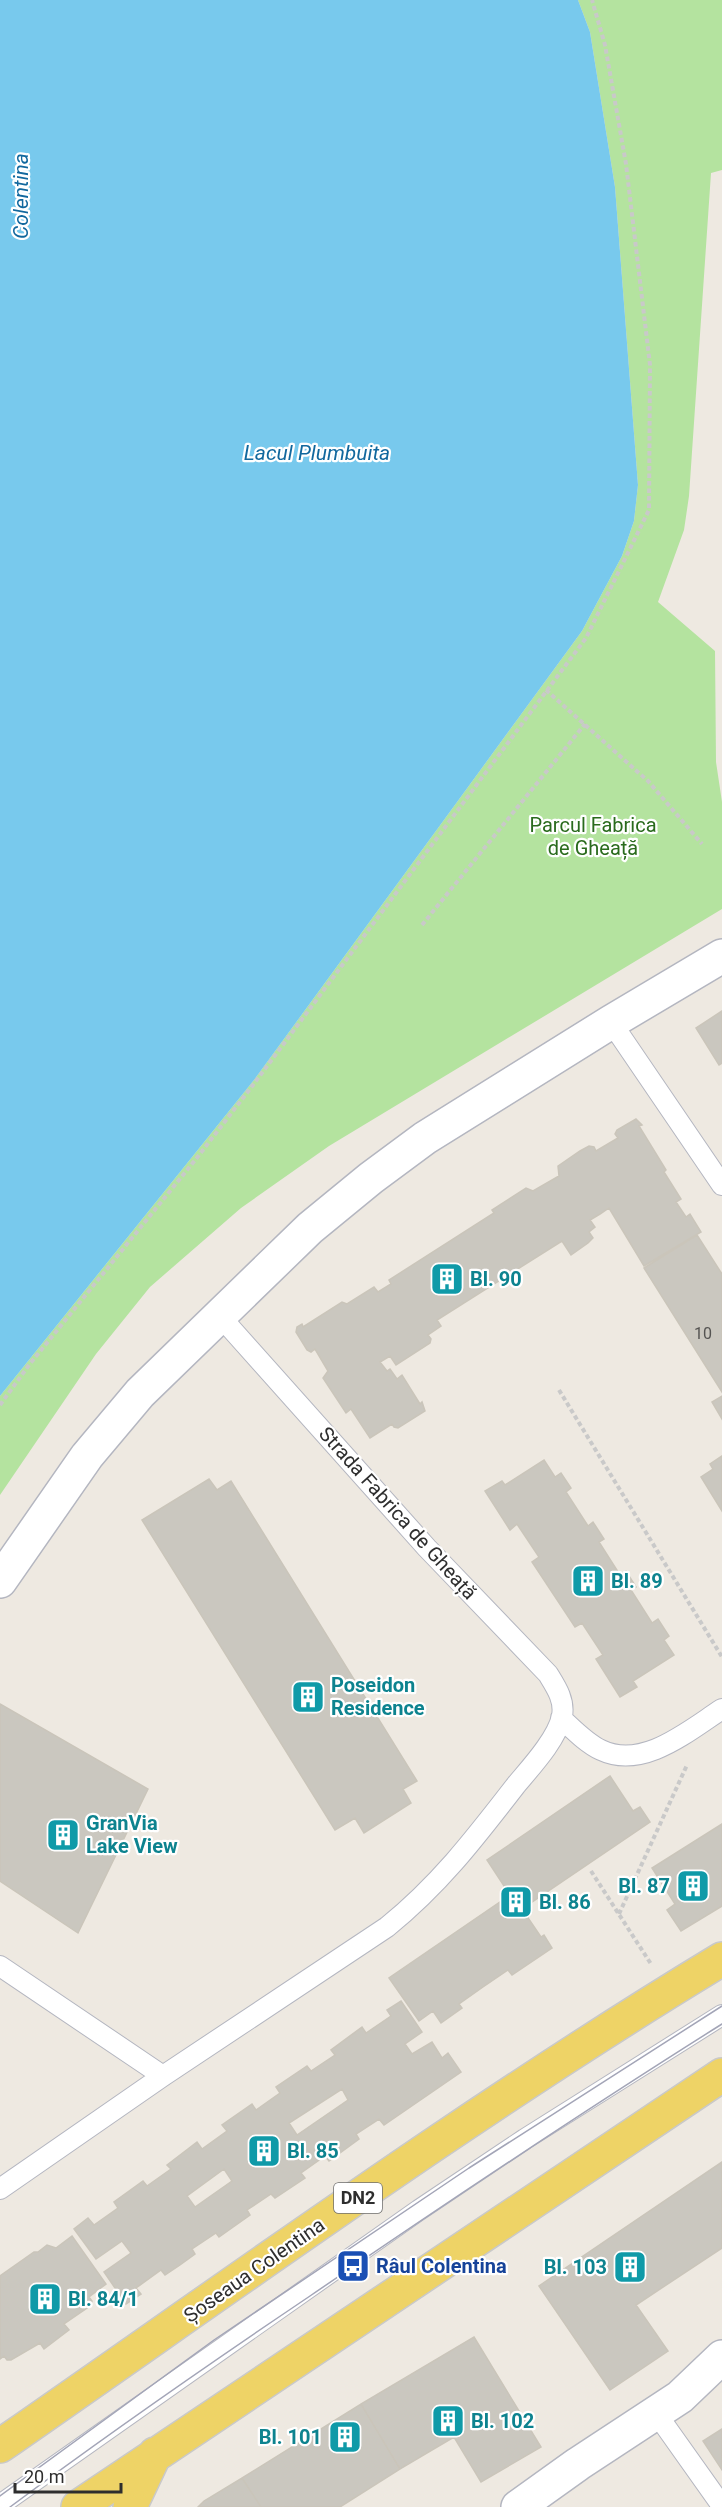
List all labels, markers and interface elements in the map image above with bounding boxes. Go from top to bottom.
water label: Colentina [9,153,33,239]
water label: Lacul Plumbuita [244,441,390,465]
park label: Parcul Fabrica de Gheață [529,813,657,861]
building icon: Bl. 90 [429,1261,465,1297]
place label: Bl. 90 [470,1267,522,1291]
house number: 10 [694,1324,712,1343]
street label: Strada Fabrica de Gheață [313,1422,482,1605]
building icon: Bl. 89 [570,1563,606,1599]
place label: Bl. 89 [611,1569,663,1593]
place label: Poseidon Residence [331,1673,425,1720]
building icon: Poseidon Residence [290,1679,326,1715]
place label: GranVia Lake View [86,1811,178,1858]
building icon: GranVia Lake View [45,1817,81,1853]
building icon: Bl. 87 [675,1868,711,1904]
place label: Bl. 87 [618,1874,670,1898]
building icon: Bl. 86 [498,1884,534,1920]
place label: Bl. 86 [539,1890,591,1914]
building icon: Bl. 85 [246,2133,282,2169]
place label: Bl. 85 [287,2139,339,2163]
road number: DN2 [334,2183,382,2213]
street label: Șoseaua Colentina [179,2212,329,2328]
bus stop icon: Râul Colentina [335,2248,371,2284]
building icon: Bl. 103 [612,2249,648,2285]
place label: Râul Colentina [376,2254,507,2278]
place label: Bl. 103 [544,2255,607,2279]
building icon: Bl. 84/1 [27,2281,63,2317]
place label: Bl. 84/1 [68,2287,139,2311]
building icon: Bl. 102 [430,2403,466,2439]
place label: Bl. 102 [471,2409,534,2433]
building icon: Bl. 101 [327,2419,363,2455]
place label: Bl. 101 [259,2425,322,2449]
scale bar [15,2456,122,2494]
text: 20 m [24,2466,64,2487]

